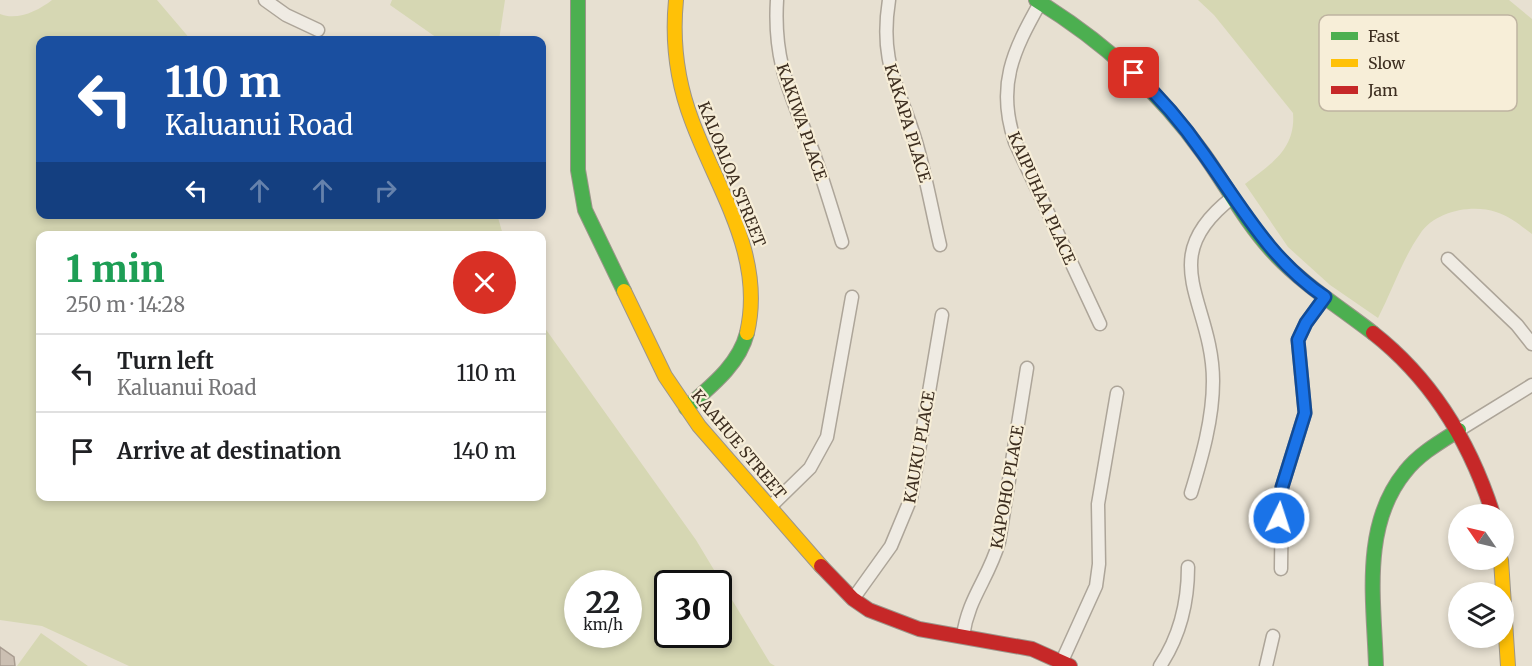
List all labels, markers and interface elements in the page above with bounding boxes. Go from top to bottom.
legend [1319,15,1517,111]
text: Fast [1368,26,1401,46]
pin [1108,47,1159,98]
text: Slow [1368,53,1406,73]
text: 110 m [165,56,281,108]
icon: arrive [1117,56,1150,89]
icon: left [66,60,144,138]
street label: KAKIWA PLACE [773,61,832,184]
street label: KAKAPA PLACE [880,61,936,185]
text: Jam [1367,80,1398,100]
street label: KALOALOA STREET [694,98,770,250]
text: Kaluanui Road [165,108,353,142]
street label: KAIPUHAA PLACE [1004,128,1081,268]
icon: left [180,174,213,207]
icon: ahead [243,174,276,207]
icon: ahead [306,174,339,207]
icon: right [369,174,402,207]
text: 1 min [66,247,165,292]
button: close [453,251,516,314]
text: 250 m · 14:28 [66,292,185,317]
text: Turn left [117,347,214,375]
icon: left [66,357,99,390]
text: 110 m [457,359,516,387]
text: Kaluanui Road [117,375,256,400]
street label: KAAHUE STREET [687,385,791,503]
street label: KAUKU PLACE [899,388,939,505]
street label: KAPOHO PLACE [986,423,1028,550]
icon: arrive [66,435,99,468]
text: Arrive at destination [117,437,341,465]
text: 140 m [453,437,516,465]
position arrow [1247,486,1311,550]
north arrow [1448,504,1514,570]
map controls [1448,504,1514,648]
speed limit sign: 30 [654,570,732,648]
button: layers [1448,582,1514,648]
text: 22 [586,583,620,621]
text: km/h [583,615,623,634]

